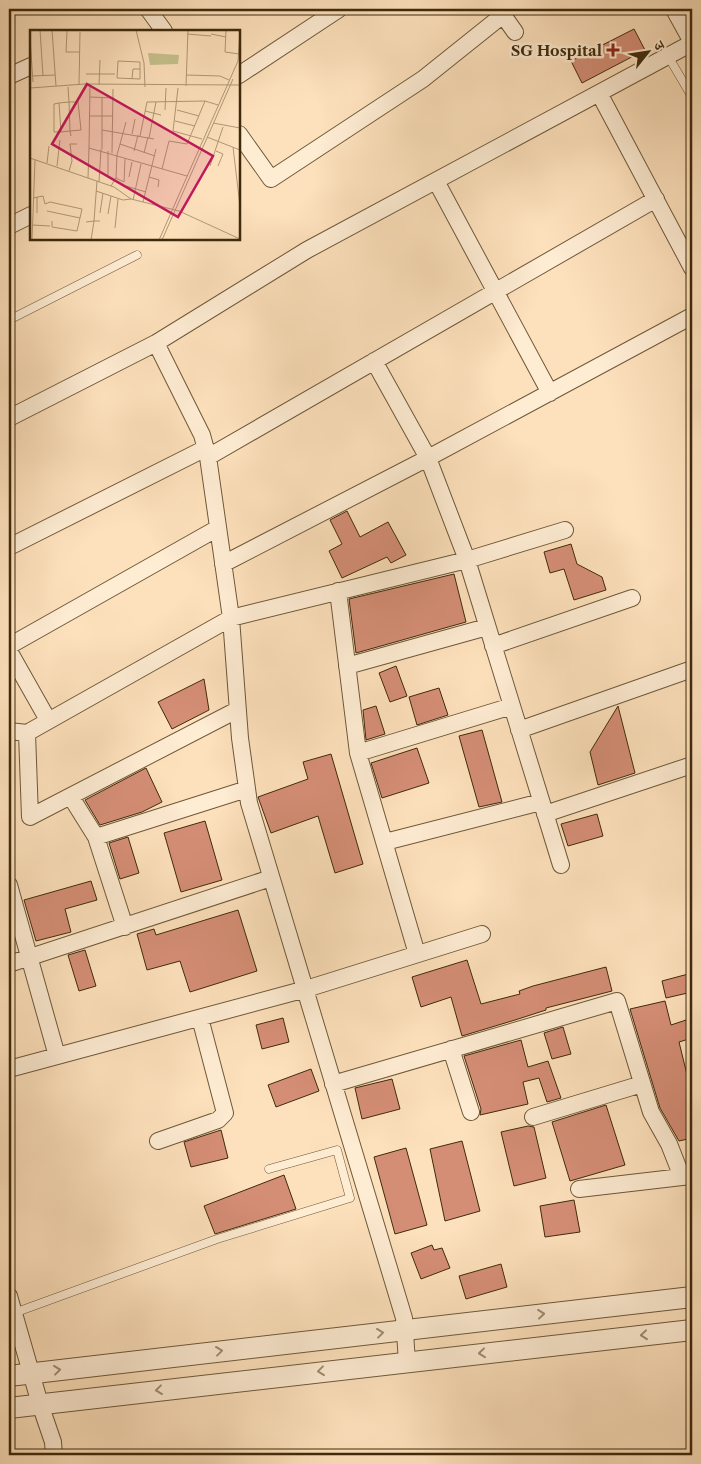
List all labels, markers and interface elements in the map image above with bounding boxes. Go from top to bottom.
north arrow [624,28,674,78]
inset map [30,30,240,240]
text: उ [649,37,669,54]
place label: SG Hospital [511,41,602,60]
marker: SG Hospital [606,43,620,57]
one-way arrow [538,1309,546,1320]
one-way arrow [376,1328,384,1339]
one-way arrow [639,1329,647,1340]
one-way arrow [215,1346,223,1357]
one-way arrow [478,1347,486,1358]
one-way arrow [53,1365,61,1376]
one-way arrow [317,1365,325,1376]
one-way arrow [155,1384,163,1395]

